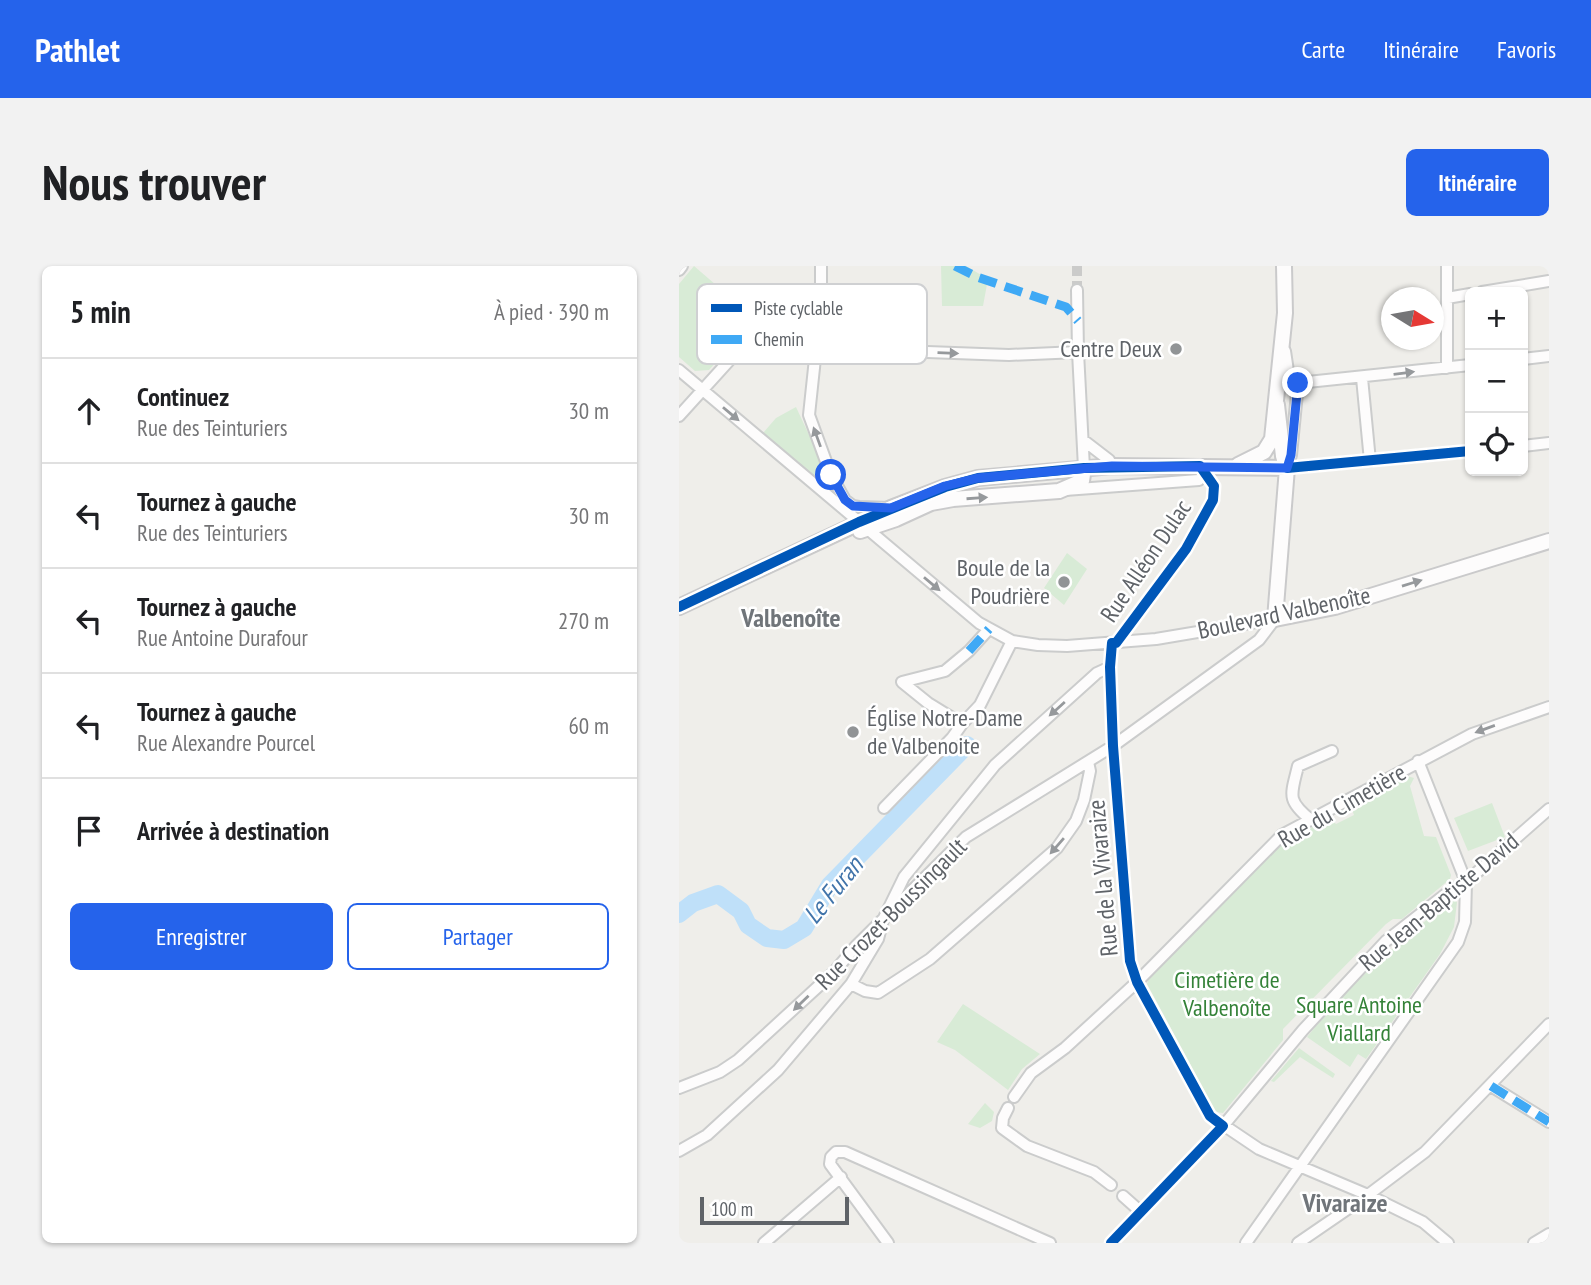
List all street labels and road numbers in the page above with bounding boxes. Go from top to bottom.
street label: Rue Alléon Dulac [1093,493,1198,628]
street label: Boulevard Valbenoîte [1195,579,1373,646]
street label: Rue du Cimetière [1272,756,1411,855]
street label: Rue de la Vivaraize [1080,799,1125,958]
street label: Rue Jean-Baptiste David [1352,826,1525,978]
street label: Rue Crozet-Boussingault [808,831,973,996]

